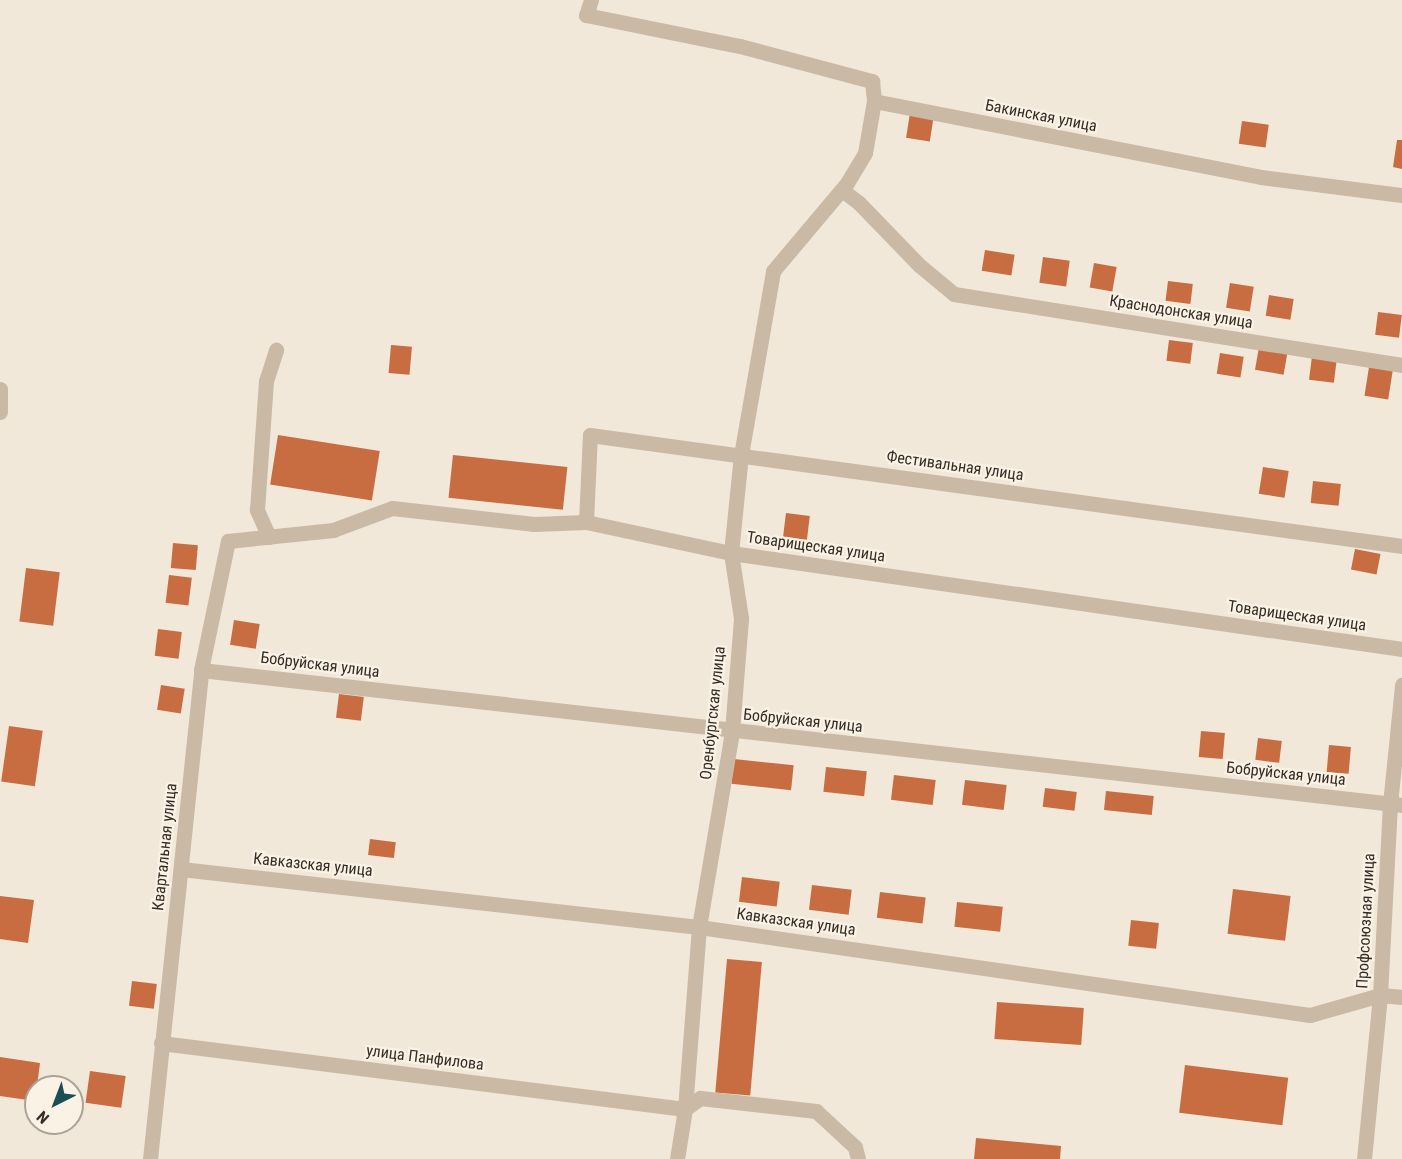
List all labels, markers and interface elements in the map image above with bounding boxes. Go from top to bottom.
street label: Бакинская улица [984,96,1098,136]
street label: Краснодонская улица [1108,291,1254,333]
street label: Фестивальная улица [885,447,1025,485]
street label: Товарищеская улица [746,528,886,566]
street label: Товарищеская улица [1227,597,1367,635]
street label: Оренбургская улица [696,645,730,781]
street label: Бобруйская улица [259,648,381,682]
street label: Бобруйская улица [742,705,864,737]
street label: Бобруйская улица [1225,758,1347,790]
street label: Квартальная улица [149,782,181,912]
street label: Кавказская улица [252,849,374,881]
street label: Профсоюзная улица [1353,853,1379,989]
street label: Кавказская улица [735,904,857,940]
street label: улица Панфилова [365,1041,485,1075]
north arrow [24,1075,84,1135]
text: N [33,1107,53,1128]

